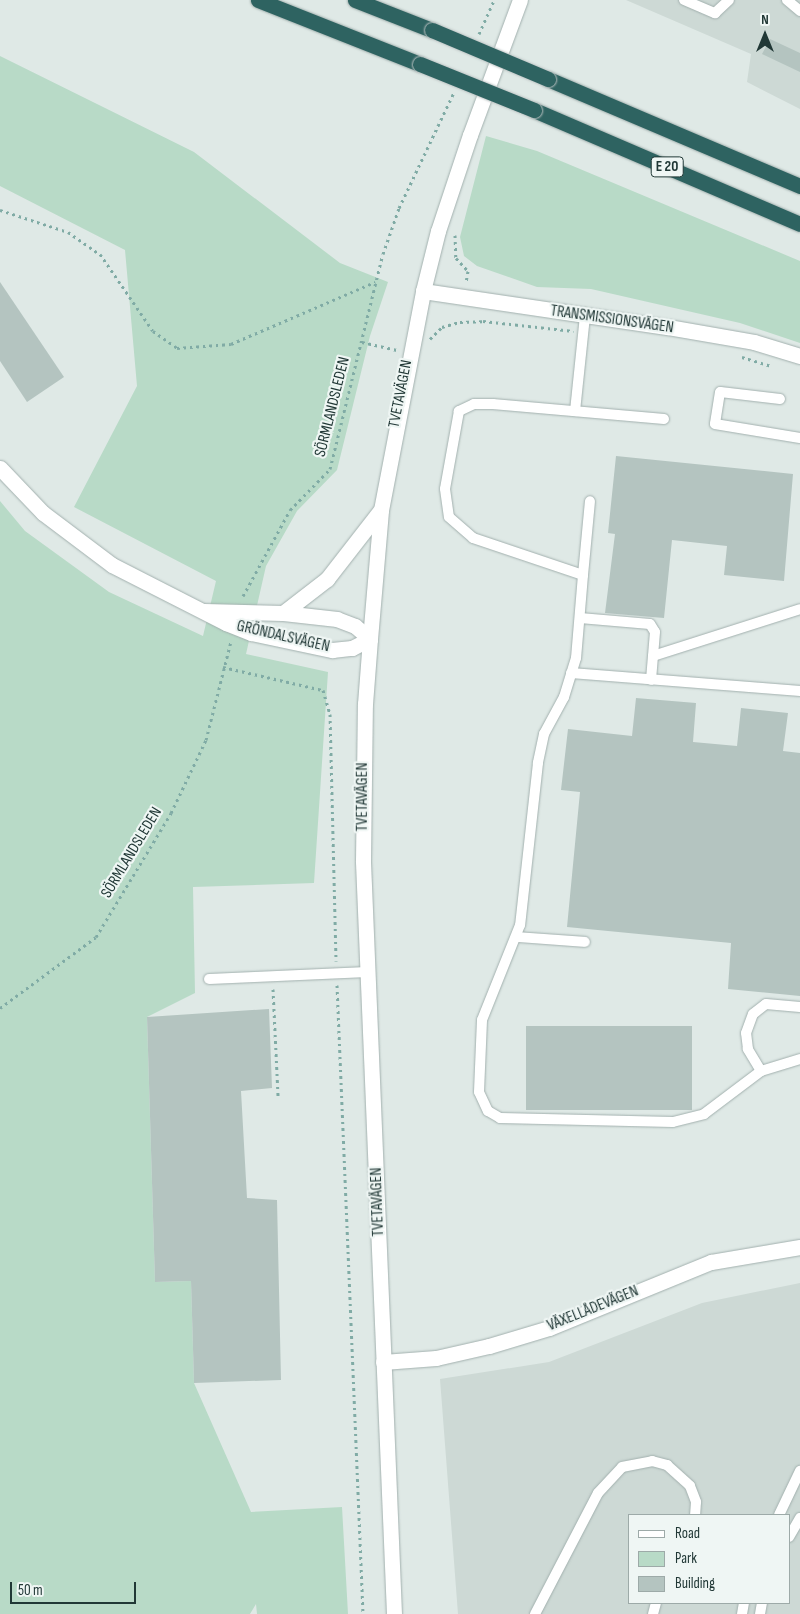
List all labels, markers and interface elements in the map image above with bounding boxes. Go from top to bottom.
north arrow [740,10,790,60]
text: N [761,11,769,28]
road number: E 20 [650,154,684,180]
street label: TRANSMISSIONSVÄGEN [549,302,675,338]
street label: SÖRMLANDSLEDEN [311,355,355,459]
street label: TVETAVÄGEN [385,358,417,430]
street label: GRÖNDALSVÄGEN [235,617,331,657]
street label: TVETAVÄGEN [353,763,373,831]
street label: SÖRMLANDSLEDEN [97,804,167,902]
street label: TVETAVÄGEN [367,1167,389,1237]
street label: VÄXELLÅDEVÄGEN [545,1282,641,1336]
legend [628,1514,790,1604]
text: Road [675,1524,700,1543]
text: Park [675,1549,697,1568]
scale bar [12,1572,139,1604]
text: Building [675,1574,715,1593]
text: 50 m [18,1581,43,1600]

